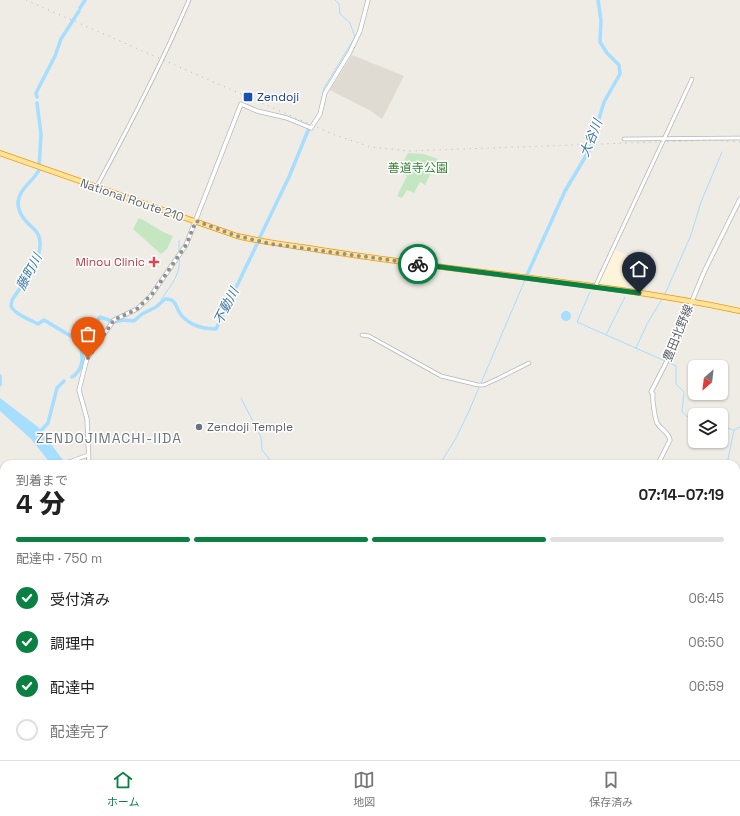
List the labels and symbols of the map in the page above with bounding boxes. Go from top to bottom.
place label: Zendoji [257,89,299,105]
marker: Zendoji [242,91,254,103]
water label: 大谷川 [576,115,607,159]
park label: 善道寺公園 [388,160,448,176]
street label: National Route 210 [78,175,186,225]
courier [398,244,438,284]
water label: 藤町川 [12,249,47,293]
pin [622,252,656,293]
place label: Minou Clinic [75,254,145,270]
marker: Minou Clinic [148,256,160,268]
water label: 不動川 [210,283,243,327]
street label: 豊田北野線 [659,302,697,364]
pin [71,317,105,358]
north arrow [688,360,728,400]
place label: Zendoji Temple [207,419,293,435]
marker: Zendoji Temple [194,422,204,432]
district label: ZENDOJIMACHI-IIDA [36,429,182,447]

